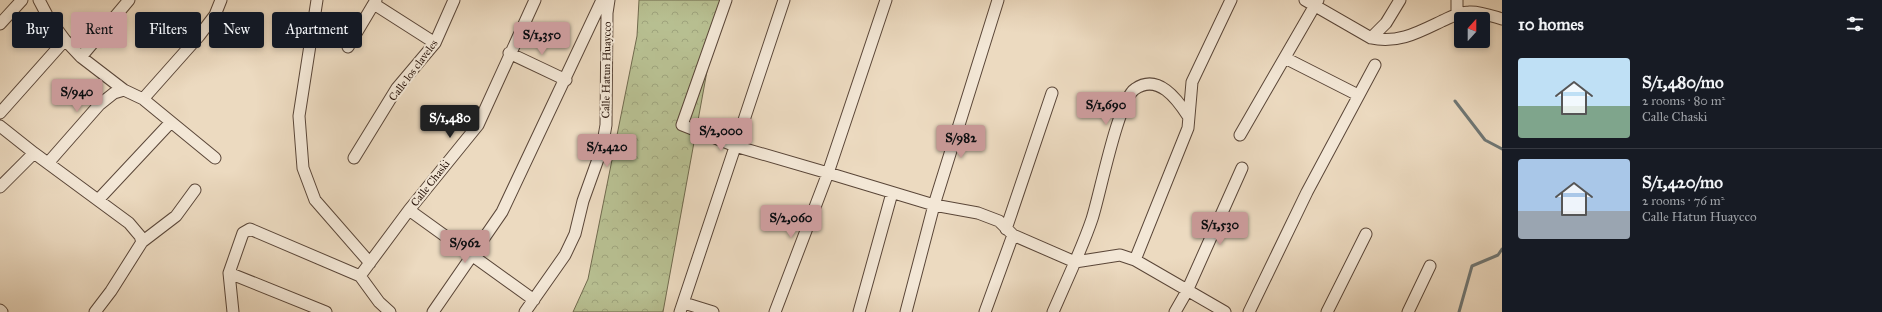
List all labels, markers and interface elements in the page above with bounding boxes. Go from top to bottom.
chip: Buy [12,12,63,48]
chip: Rent [71,12,127,48]
chip: Filters [135,12,201,48]
chip: New [209,12,264,48]
chip: Apartment [272,12,362,48]
north arrow [1454,12,1490,48]
map controls [1454,12,1490,48]
icon: filters [1844,13,1866,35]
text: 10 homes [1518,14,1584,35]
street label: Calle Hatun Huaycco [599,21,614,119]
pin: S/1,350 [505,22,579,56]
text: S/1,350 [523,27,561,43]
street label: Calle los claveles [386,37,441,104]
text: S/1,480/mo [1642,72,1724,93]
icon: home [1550,74,1598,122]
pin: S/940 [49,79,105,113]
text: S/940 [61,84,93,100]
pin: S/1,690 [1069,92,1143,126]
text: 2 rooms · 80 m² [1642,93,1725,109]
text: S/1,690 [1086,97,1126,113]
pin: S/1,480 [413,105,487,139]
text: Calle Chaski [1642,109,1707,125]
text: S/1,480 [429,110,471,126]
pin: S/2,000 [684,118,758,152]
text: S/2,000 [699,123,743,139]
pin: S/982 [933,125,989,159]
text: S/982 [945,130,977,146]
pin: S/1,420 [570,134,644,168]
text: S/1,420 [587,139,627,155]
street label: Calle Chaski [408,157,453,209]
text: S/1,420/mo [1642,172,1723,193]
icon: home [1550,175,1598,223]
text: 2 rooms · 76 m² [1642,193,1724,209]
pin: S/2,060 [754,205,828,239]
text: Calle Hatun Huaycco [1642,209,1757,225]
text: S/2,060 [770,210,812,226]
pin: S/1,530 [1183,212,1257,246]
text: S/1,530 [1201,217,1239,233]
pin: S/962 [437,230,493,264]
text: S/962 [449,235,481,251]

